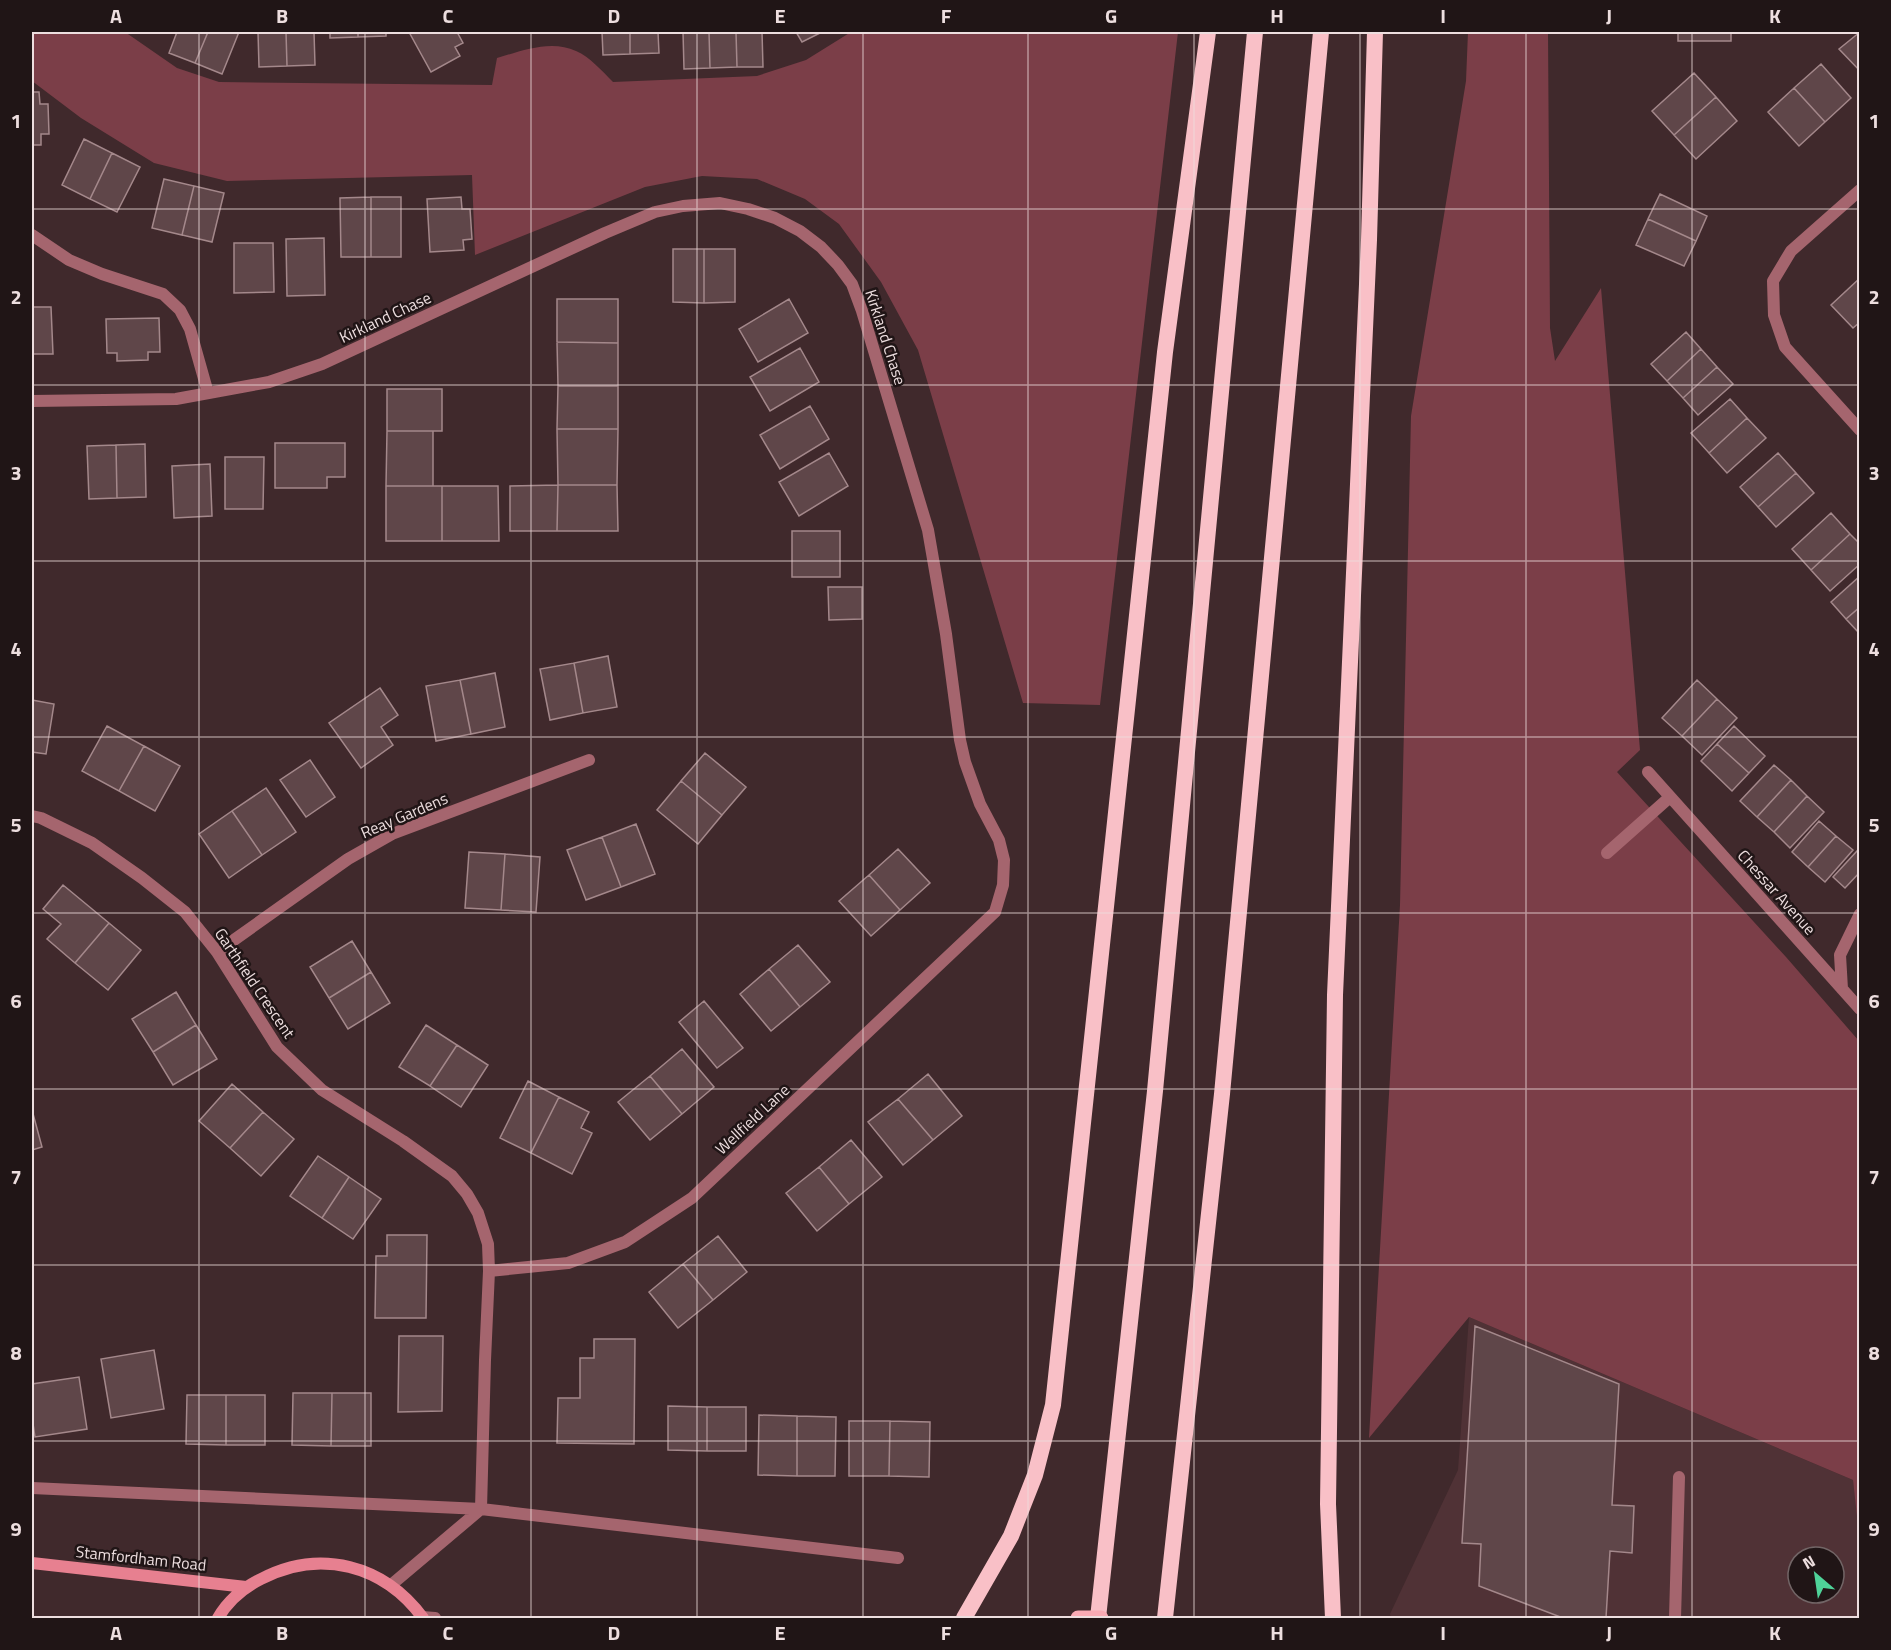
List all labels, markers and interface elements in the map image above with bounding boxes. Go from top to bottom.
text: A [110,0,122,31]
text: B [276,0,288,31]
text: C [443,0,454,31]
text: D [608,0,620,31]
text: E [774,0,786,31]
text: F [941,0,952,31]
text: G [1105,0,1117,31]
text: H [1270,0,1284,31]
text: I [1440,0,1446,31]
text: J [1606,0,1612,31]
text: K [1769,0,1781,31]
text: 1 [10,105,22,136]
text: 1 [1868,105,1880,136]
text: 2 [10,281,22,312]
text: 2 [1868,281,1880,312]
street label: Kirkland Chase [335,285,435,349]
street label: Kirkland Chase [859,286,913,388]
text: 3 [10,457,22,488]
text: 3 [1868,457,1880,488]
text: 4 [10,633,22,664]
text: 4 [1868,633,1880,664]
street label: Reay Gardens [357,786,451,844]
text: 5 [10,809,22,840]
text: 5 [1868,809,1880,840]
street label: Chessar Avenue [1732,844,1822,940]
street label: Garthfield Crescent [209,923,301,1043]
text: 6 [10,985,22,1016]
text: 6 [1868,985,1880,1016]
street label: Wellfield Lane [709,1078,795,1160]
text: 7 [10,1161,22,1192]
text: 7 [1868,1161,1880,1192]
text: 8 [10,1337,22,1368]
text: 8 [1868,1337,1880,1368]
text: 9 [10,1513,22,1544]
text: 9 [1868,1513,1880,1544]
street label: Stamfordham Road [75,1539,207,1577]
north arrow [1786,1545,1846,1605]
text: N [1798,1549,1819,1575]
text: A [110,1617,122,1648]
text: B [276,1617,288,1648]
text: C [443,1617,454,1648]
text: D [608,1617,620,1648]
text: E [774,1617,786,1648]
text: F [941,1617,952,1648]
text: G [1105,1617,1117,1648]
text: H [1270,1617,1284,1648]
text: I [1440,1617,1446,1648]
text: J [1606,1617,1612,1648]
text: K [1769,1617,1781,1648]

